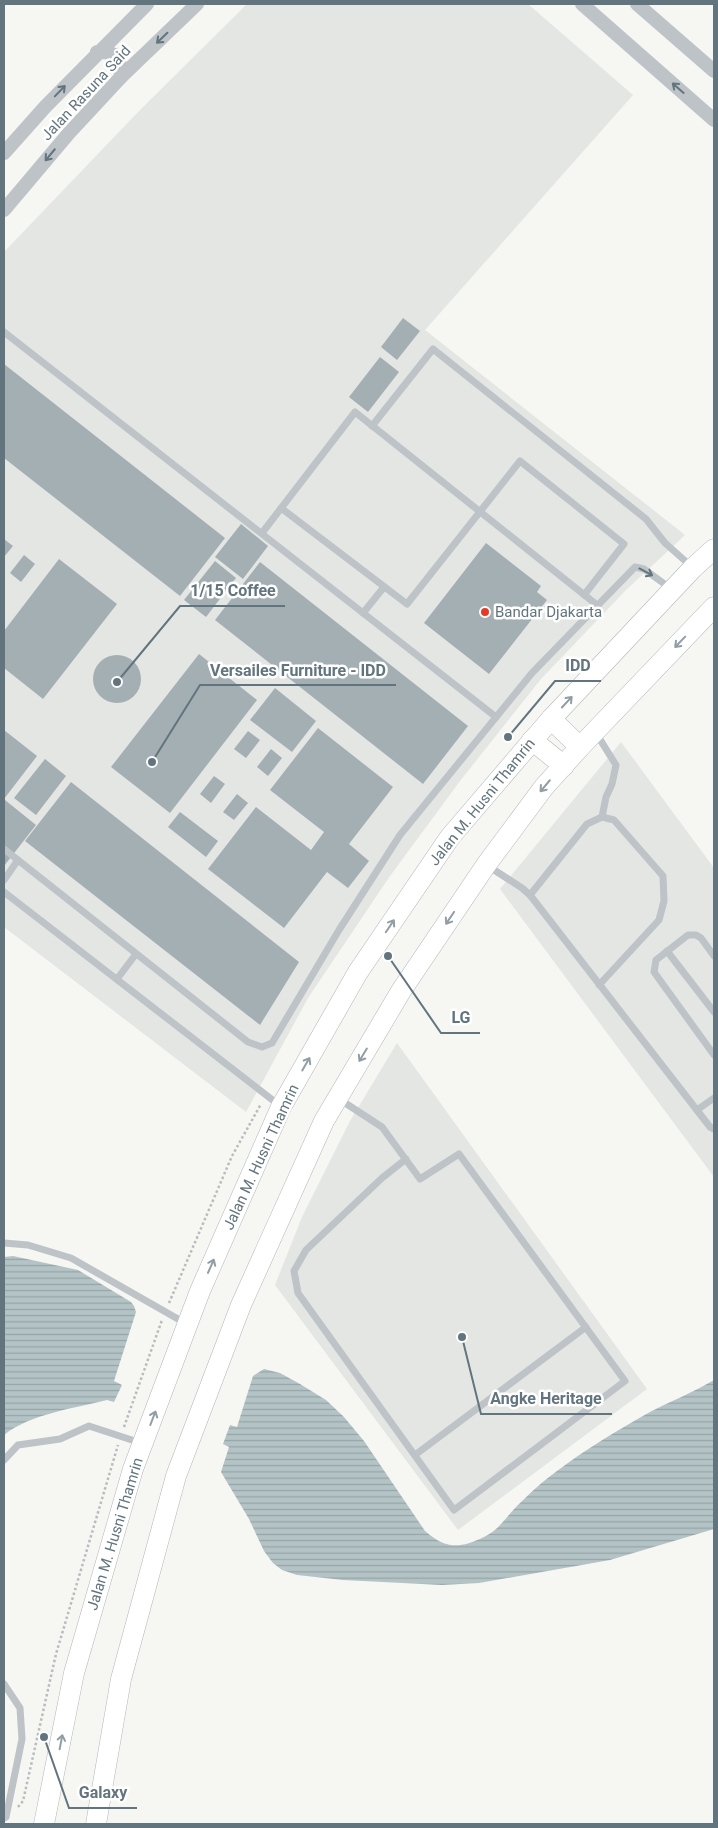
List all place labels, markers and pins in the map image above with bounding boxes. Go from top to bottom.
callout: 1/15 Coffee [180,575,285,606]
place label: Bandar Djakarta [495,603,602,621]
marker: Bandar Djakarta [479,606,491,618]
callout: IDD [555,650,601,681]
callout: Versailes Furniture - IDD [200,654,396,685]
callout: LG [441,1002,480,1033]
callout: Angke Heritage [481,1383,612,1414]
callout: Galaxy [69,1777,137,1808]

